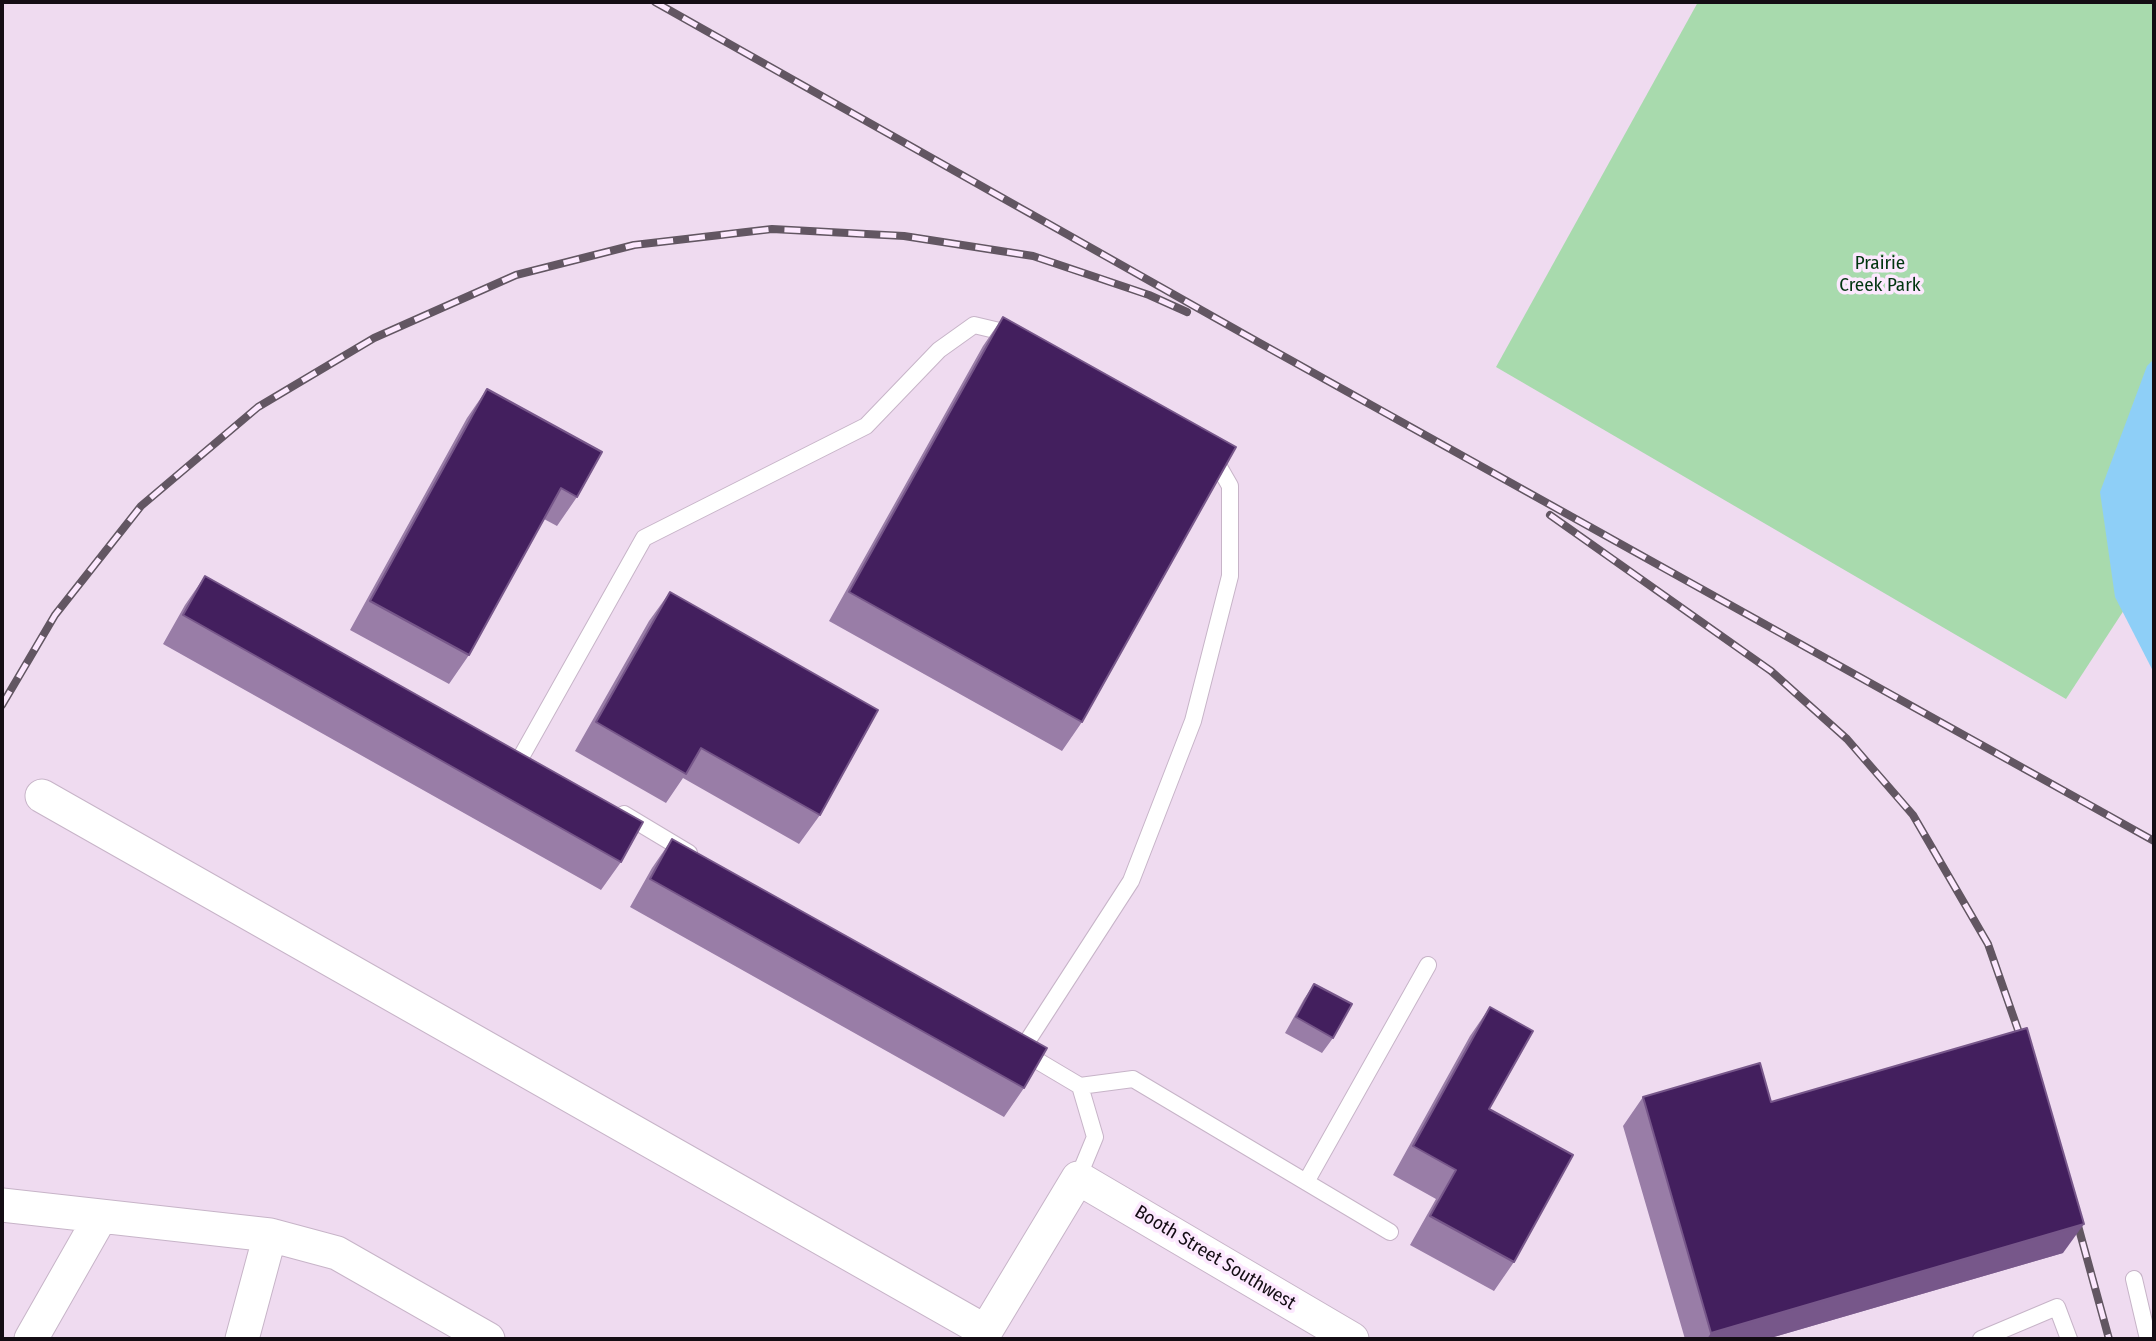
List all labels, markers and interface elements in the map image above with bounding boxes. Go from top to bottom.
park label: Prairie Creek Park [1839,253,1921,297]
street label: Booth Street Southwest [1130,1201,1300,1315]

